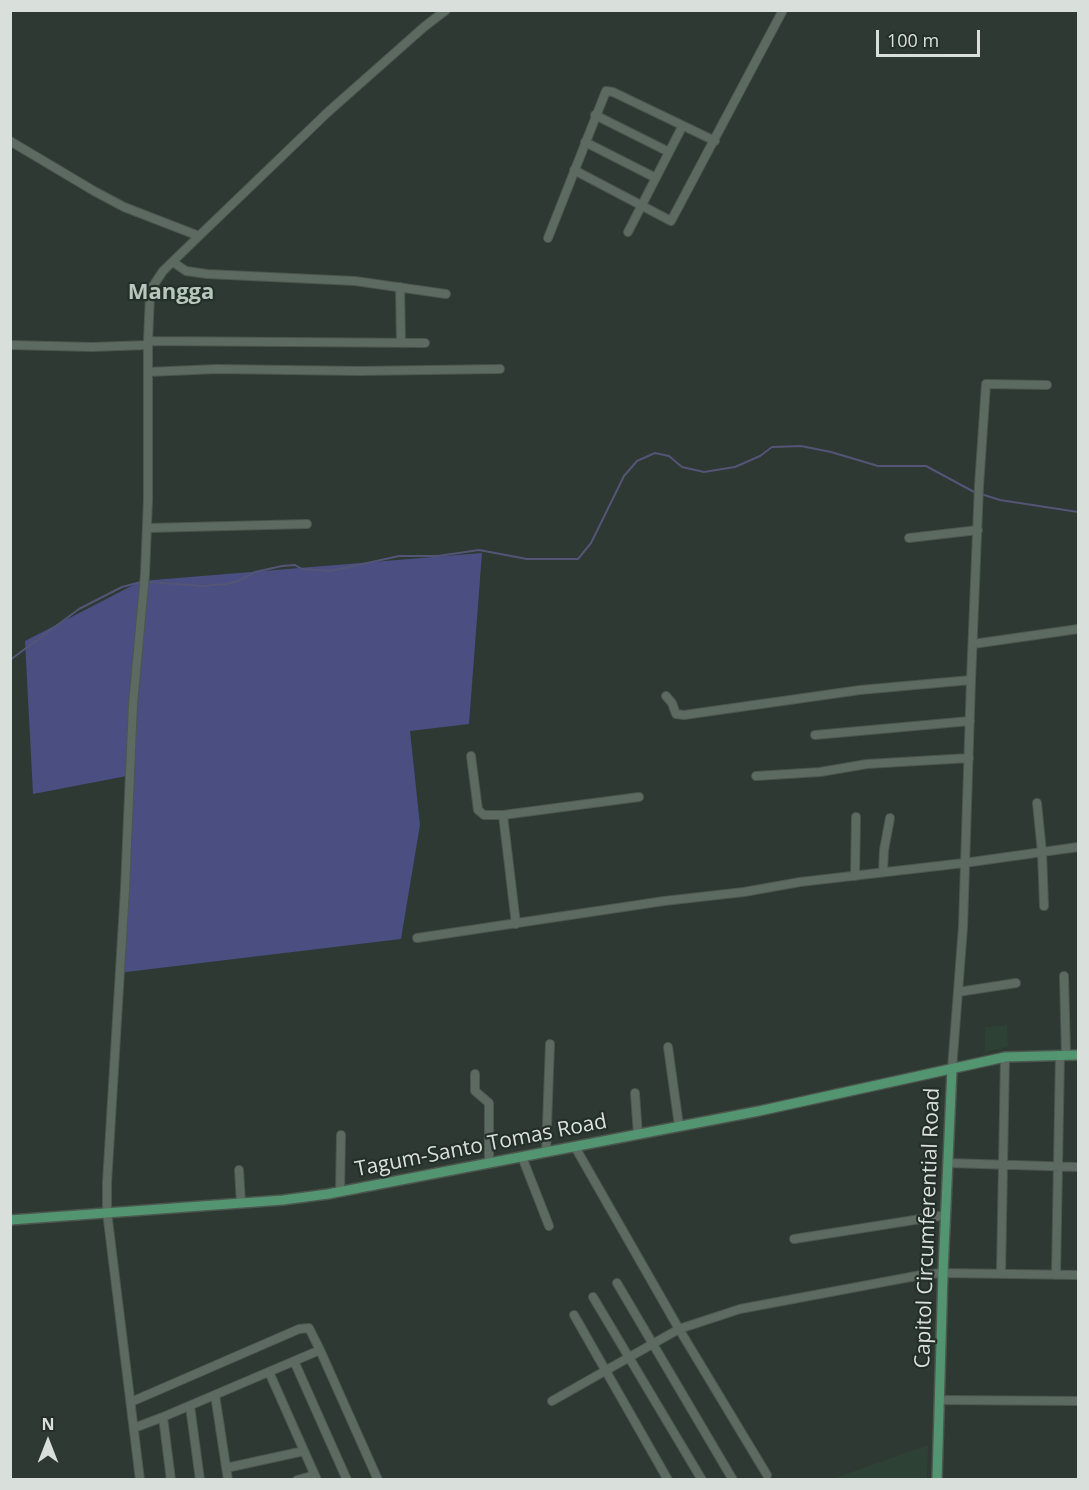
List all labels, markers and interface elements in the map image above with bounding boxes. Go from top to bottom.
scale bar [879,18,982,56]
text: 100 m [887,28,939,52]
district label: Mangga [128,280,214,306]
street label: Capitol Circumferential Road [911,1087,945,1369]
street label: Tagum-Santo Tomas Road [353,1109,609,1183]
north arrow [18,1412,78,1472]
text: N [41,1413,55,1435]

